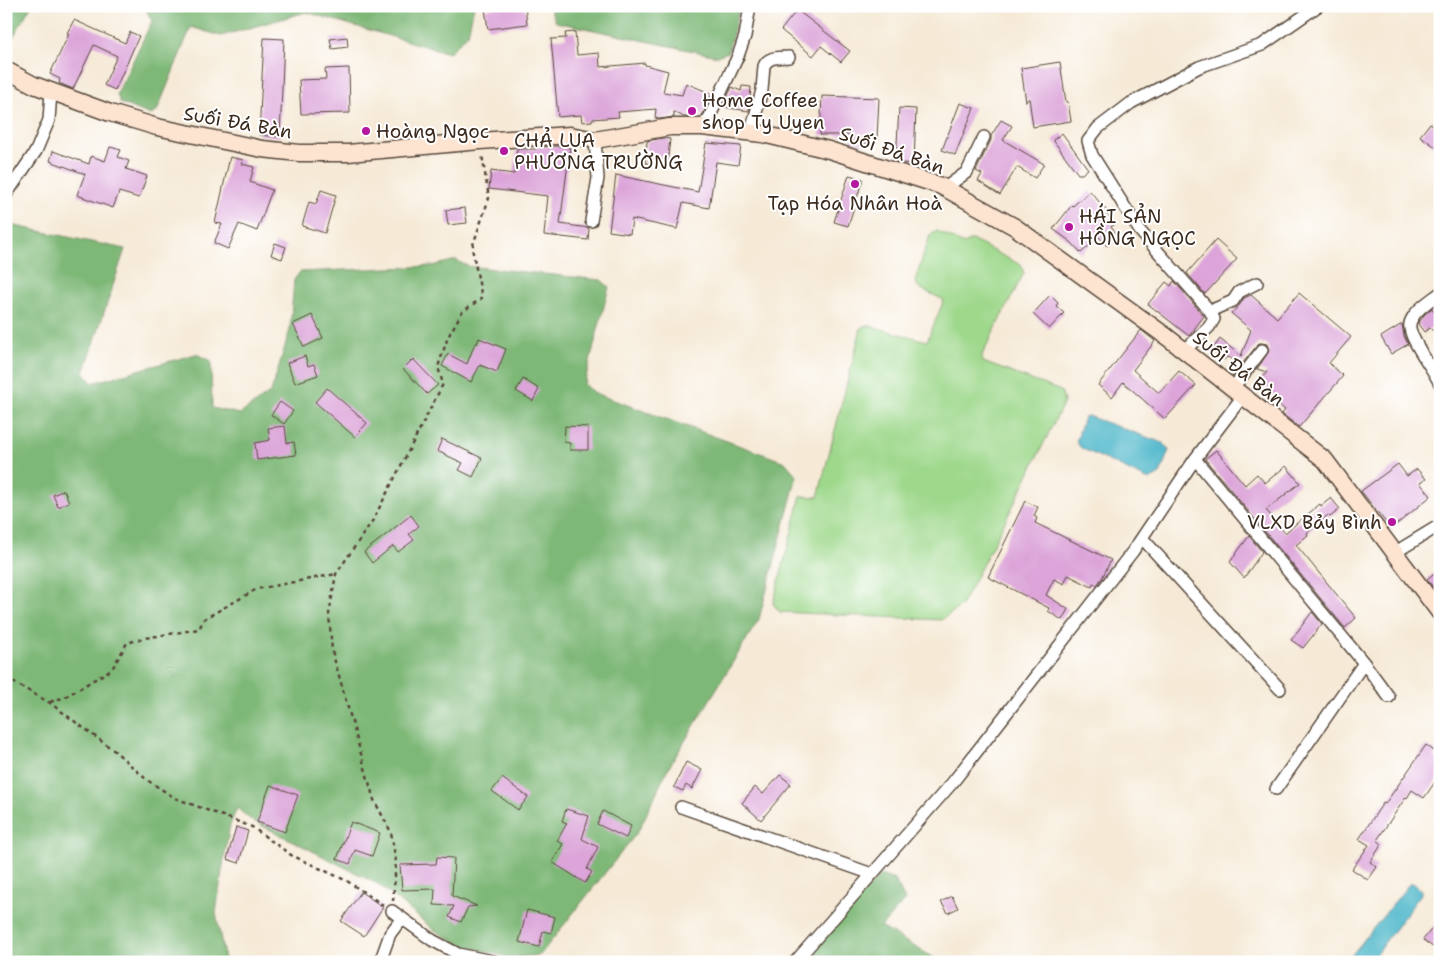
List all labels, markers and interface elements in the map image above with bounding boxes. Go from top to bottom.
place label: Home Coffee shop Ty Uyen [702,88,824,135]
street label: Suối Đá Bàn [182,101,294,144]
marker: Home Coffee shop Ty Uyen [686,105,698,117]
place label: Hoàng Ngọc [376,119,489,144]
street label: Suối Đá Bàn [836,121,948,180]
marker: Hoàng Ngọc [360,125,372,137]
place label: CHẢ LỤA PHƯƠNG TRƯỜNG [514,127,683,175]
marker: CHẢ LỤA PHƯƠNG TRƯỜNG [498,145,510,157]
marker: Tạp Hóa Nhân Hoà [849,178,861,190]
place label: Tạp Hóa Nhân Hoà [768,191,943,216]
place label: HÁI SẢN HỒNG NGỌC [1079,203,1196,251]
marker: HÁI SẢN HỒNG NGỌC [1063,221,1075,233]
street label: Suối Đá Bàn [1188,325,1290,412]
place label: VLXD Bảy Bình [1247,510,1382,535]
marker: VLXD Bảy Bình [1386,516,1398,528]

